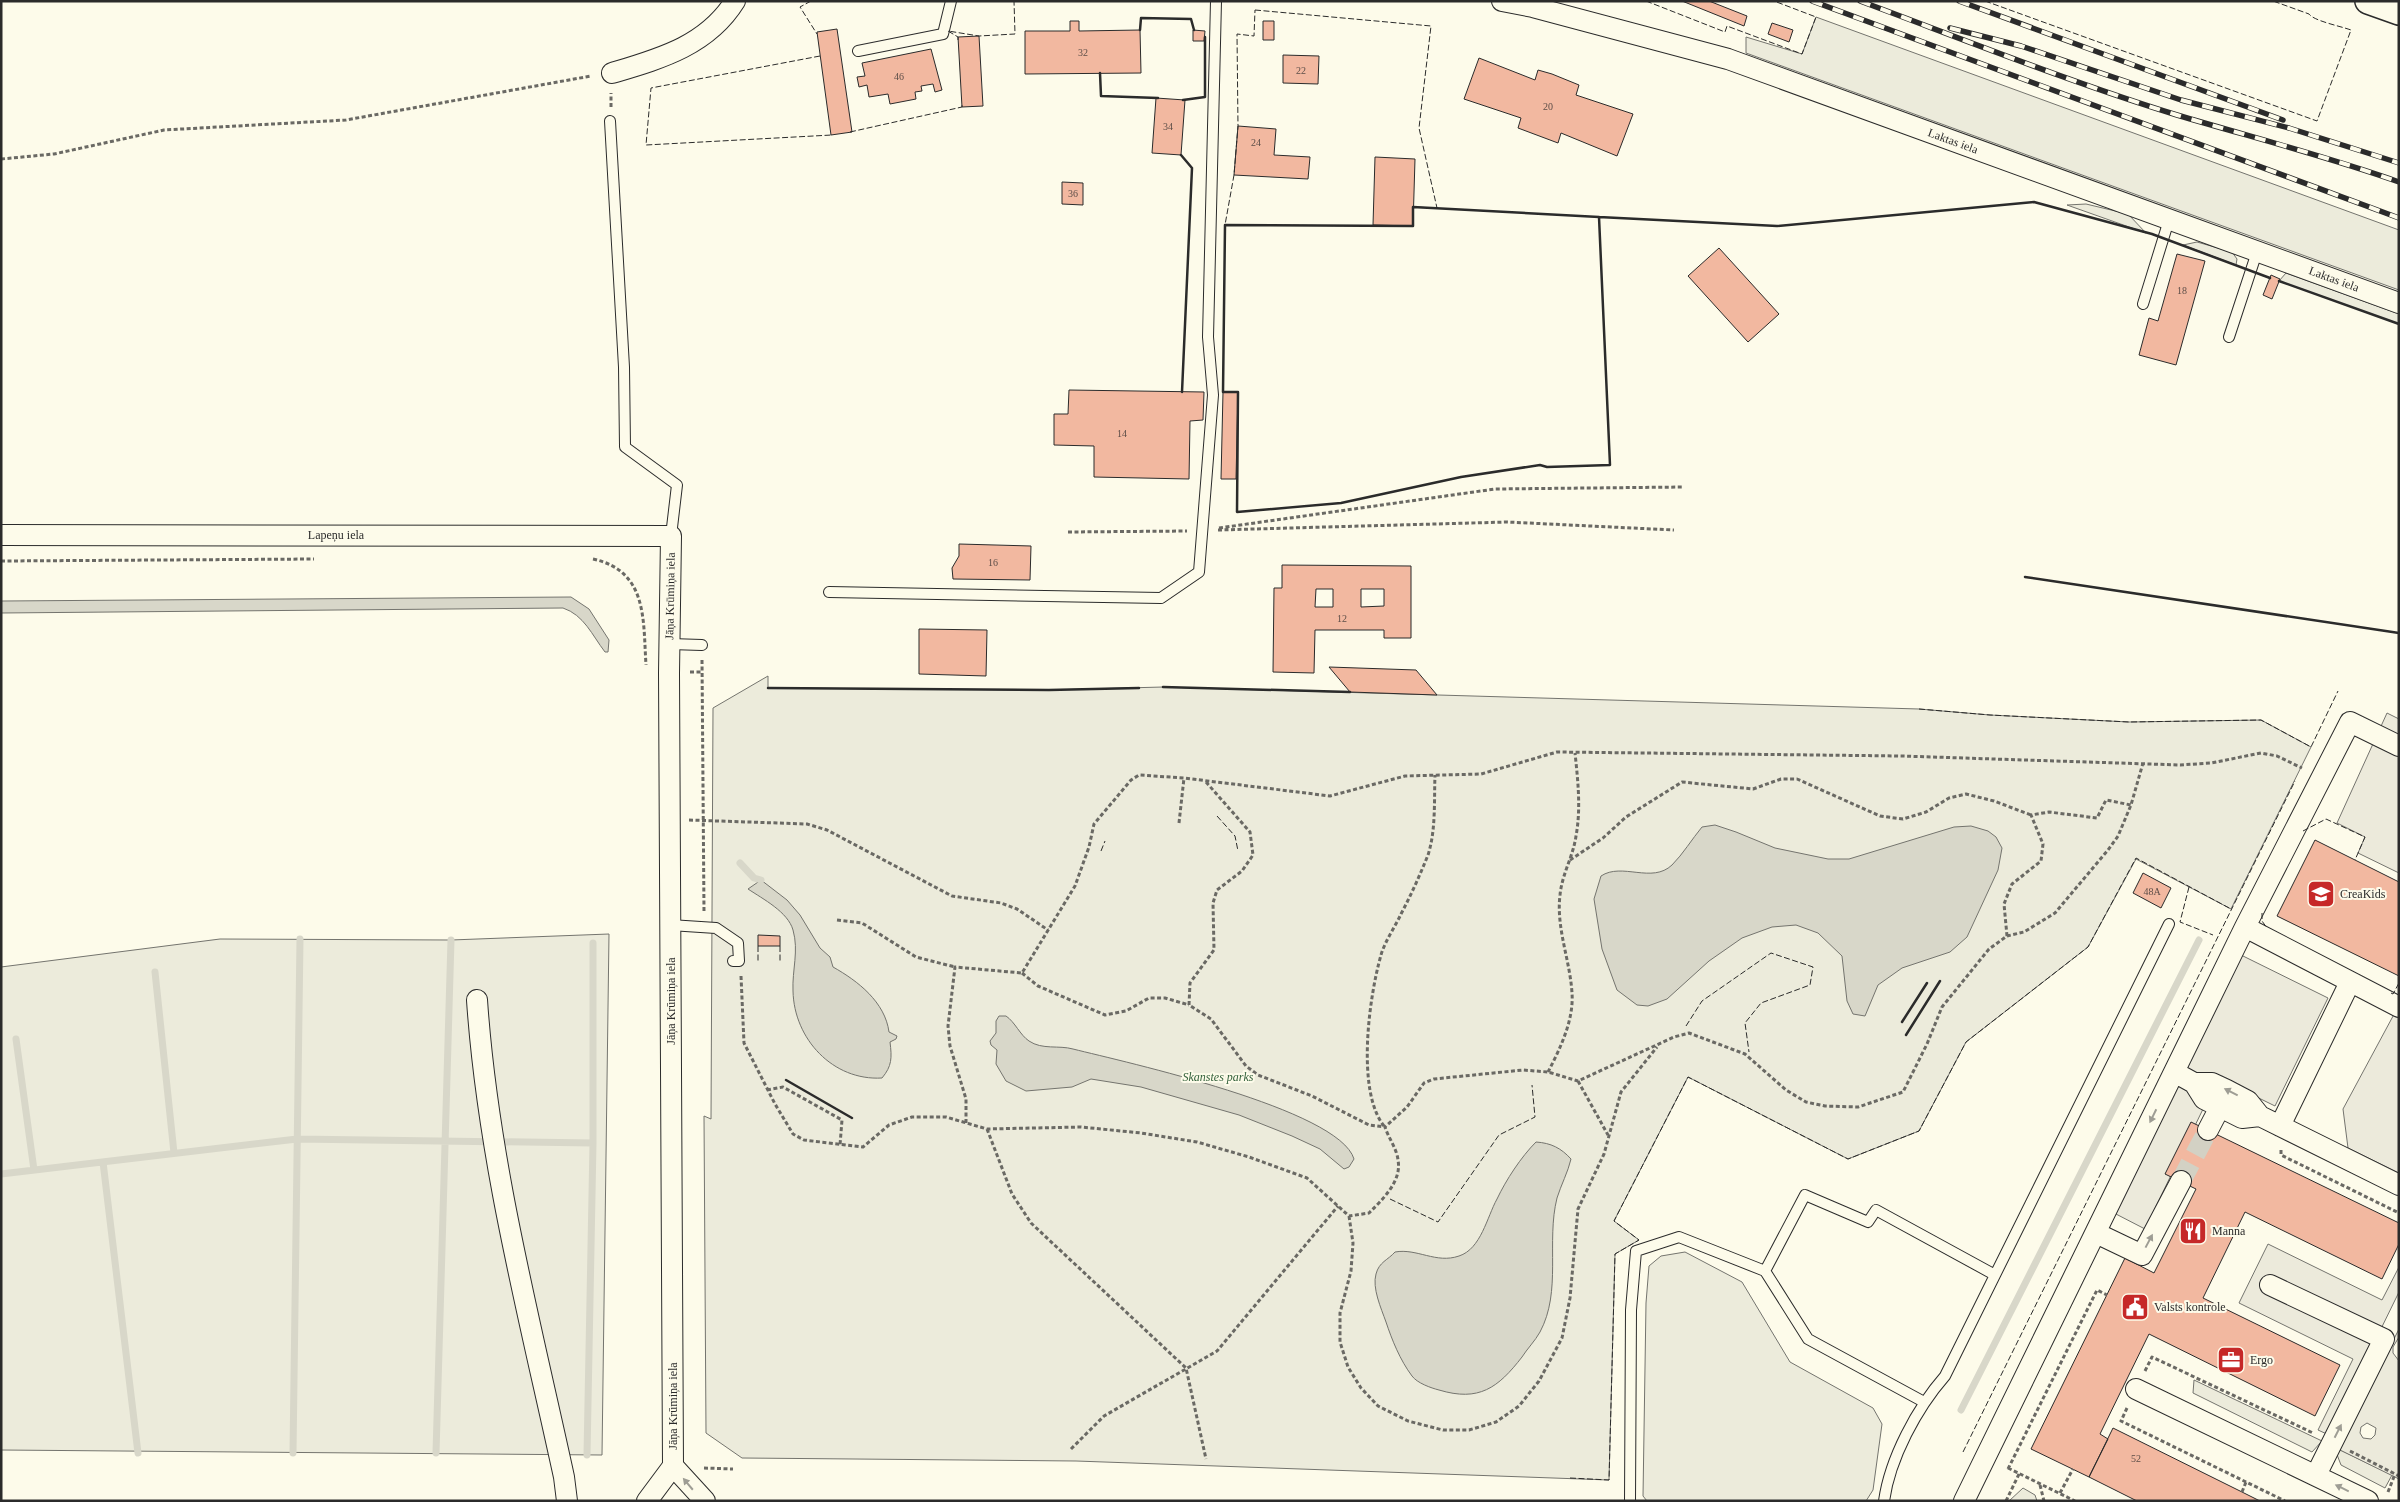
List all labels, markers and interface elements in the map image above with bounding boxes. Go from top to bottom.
house number: 32 [1078,47,1088,58]
house number: 22 [1296,65,1306,76]
house number: 46 [894,71,904,82]
house number: 20 [1543,101,1553,112]
house number: 34 [1163,121,1173,132]
street label: Laktas iela [1926,125,1981,157]
house number: 24 [1251,137,1261,148]
house number: 36 [1068,188,1078,199]
street label: Laktas iela [2307,263,2362,295]
house number: 18 [2177,285,2187,296]
house number: 14 [1117,428,1127,439]
street label: Lapeņu iela [308,528,365,542]
street label: Jāņa Krūmiņa iela [662,552,678,640]
house number: 16 [988,557,998,568]
house number: 12 [1337,613,1347,624]
school or university icon: CreaKids [2306,879,2336,909]
house number: 48A [2143,886,2161,897]
place label: CreaKids [2340,887,2386,901]
street label: Jāņa Krūmiņa iela [664,957,678,1045]
park label: Skanstes parks [1183,1070,1254,1084]
one-way arrow [2224,1088,2238,1096]
one-way arrow [2148,1109,2156,1123]
restaurant icon: Manna [2178,1216,2208,1246]
place label: Manna [2212,1224,2246,1238]
one-way arrow [2145,1234,2153,1249]
public building icon: Valsts kontrole [2120,1292,2150,1322]
place label: Valsts kontrole [2154,1300,2226,1314]
office icon: Ergo [2216,1345,2246,1375]
place label: Ergo [2250,1353,2273,1367]
street label: Jāņa Krūmiņa iela [666,1362,680,1450]
one-way arrow [2334,1424,2342,1438]
house number: 52 [2131,1453,2141,1464]
one-way arrow [683,1478,694,1491]
one-way arrow [2335,1484,2349,1492]

